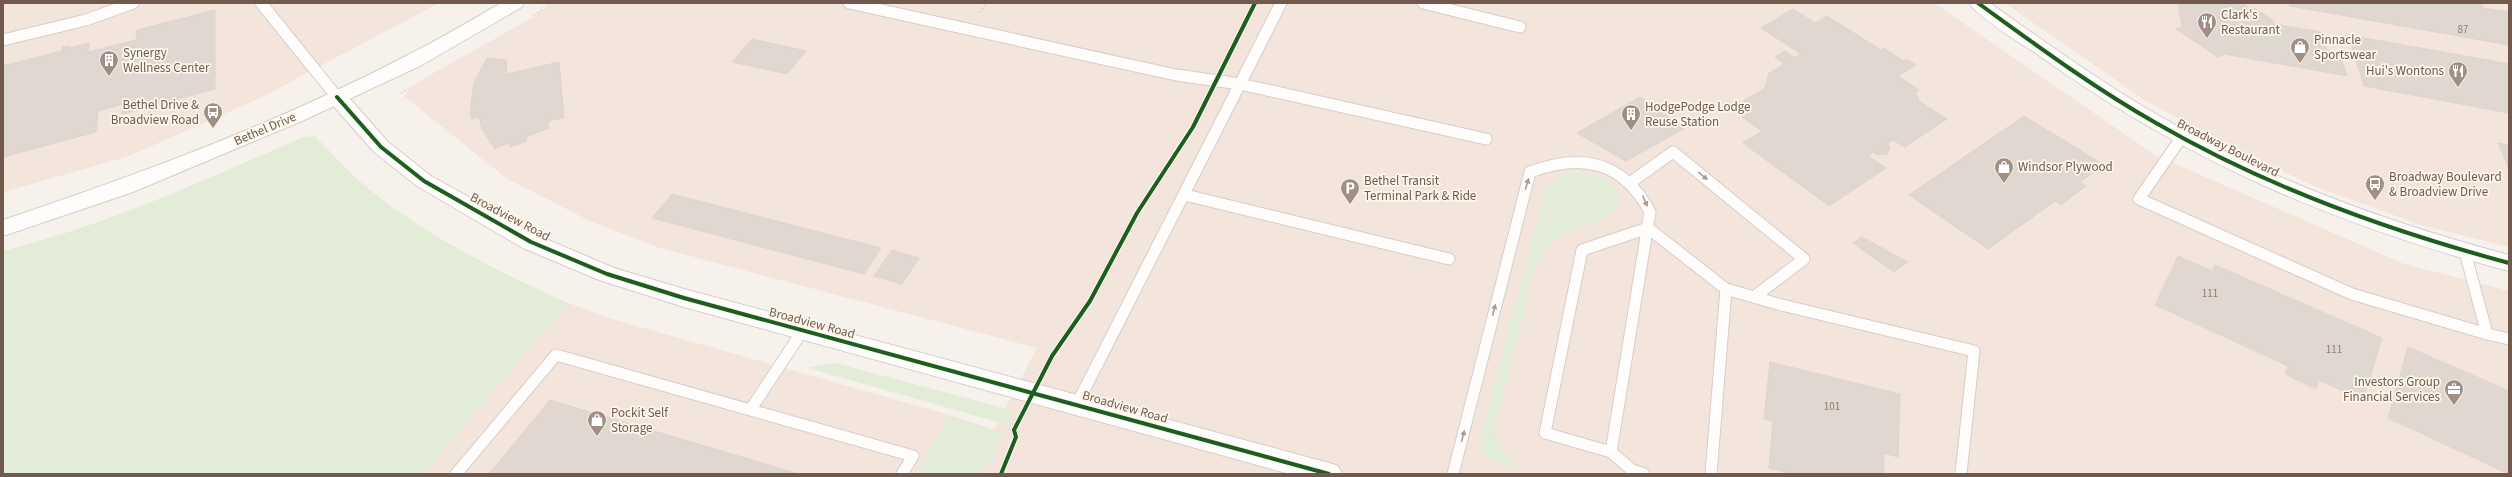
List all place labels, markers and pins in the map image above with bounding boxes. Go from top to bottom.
place label: Clark's Restaurant [2221,6,2281,39]
restaurant icon: Clark's Restaurant [2196,11,2218,39]
place label: Pinnacle Sportswear [2314,31,2377,64]
shop icon: Pinnacle Sportswear [2289,36,2311,64]
place label: Synergy Wellness Center [123,44,210,77]
building icon: Synergy Wellness Center [98,49,120,77]
restaurant icon: Hui's Wontons [2447,60,2469,88]
place label: Hui's Wontons [2366,62,2445,80]
place label: Bethel Drive & Broadview Road [111,96,199,129]
place label: HodgePodge Lodge Reuse Station [1645,98,1751,131]
bus stop icon: Bethel Drive & Broadview Road [202,101,224,129]
building icon: HodgePodge Lodge Reuse Station [1620,103,1642,131]
shop icon: Windsor Plywood [1993,156,2015,184]
place label: Windsor Plywood [2018,158,2113,176]
place label: Broadway Boulevard & Broadview Drive [2389,168,2502,201]
place label: Bethel Transit Terminal Park & Ride [1364,172,1476,205]
bus stop icon: Broadway Boulevard & Broadview Drive [2364,173,2386,201]
parking icon: Bethel Transit Terminal Park & Ride [1339,177,1361,205]
place label: Investors Group Financial Services [2343,373,2441,406]
office icon: Investors Group Financial Services [2443,378,2465,406]
place label: Pockit Self Storage [611,404,669,437]
shop icon: Pockit Self Storage [586,409,608,437]

